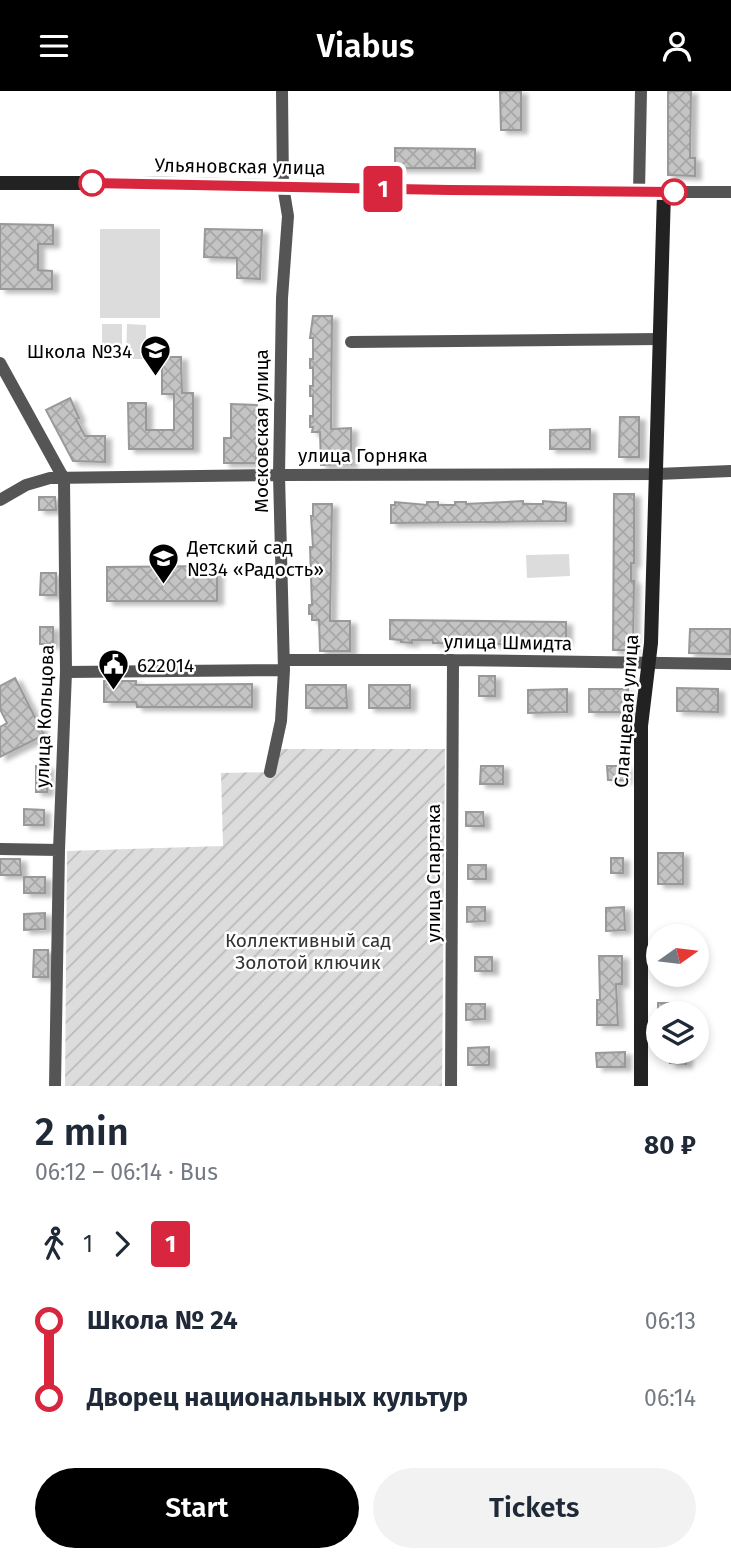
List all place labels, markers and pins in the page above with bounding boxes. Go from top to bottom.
unlabelled marker [79,170,105,196]
unlabelled marker [661,179,687,205]
school or university icon: Школа №34 [138,334,172,378]
place label: Школа №34 [27,340,132,363]
place label: Детский сад №34 «Радость» [186,536,324,581]
school or university icon: Детский сад №34 «Радость» [147,541,181,585]
public building icon: 622014 [97,648,131,692]
place label: 622014 [137,654,194,677]

